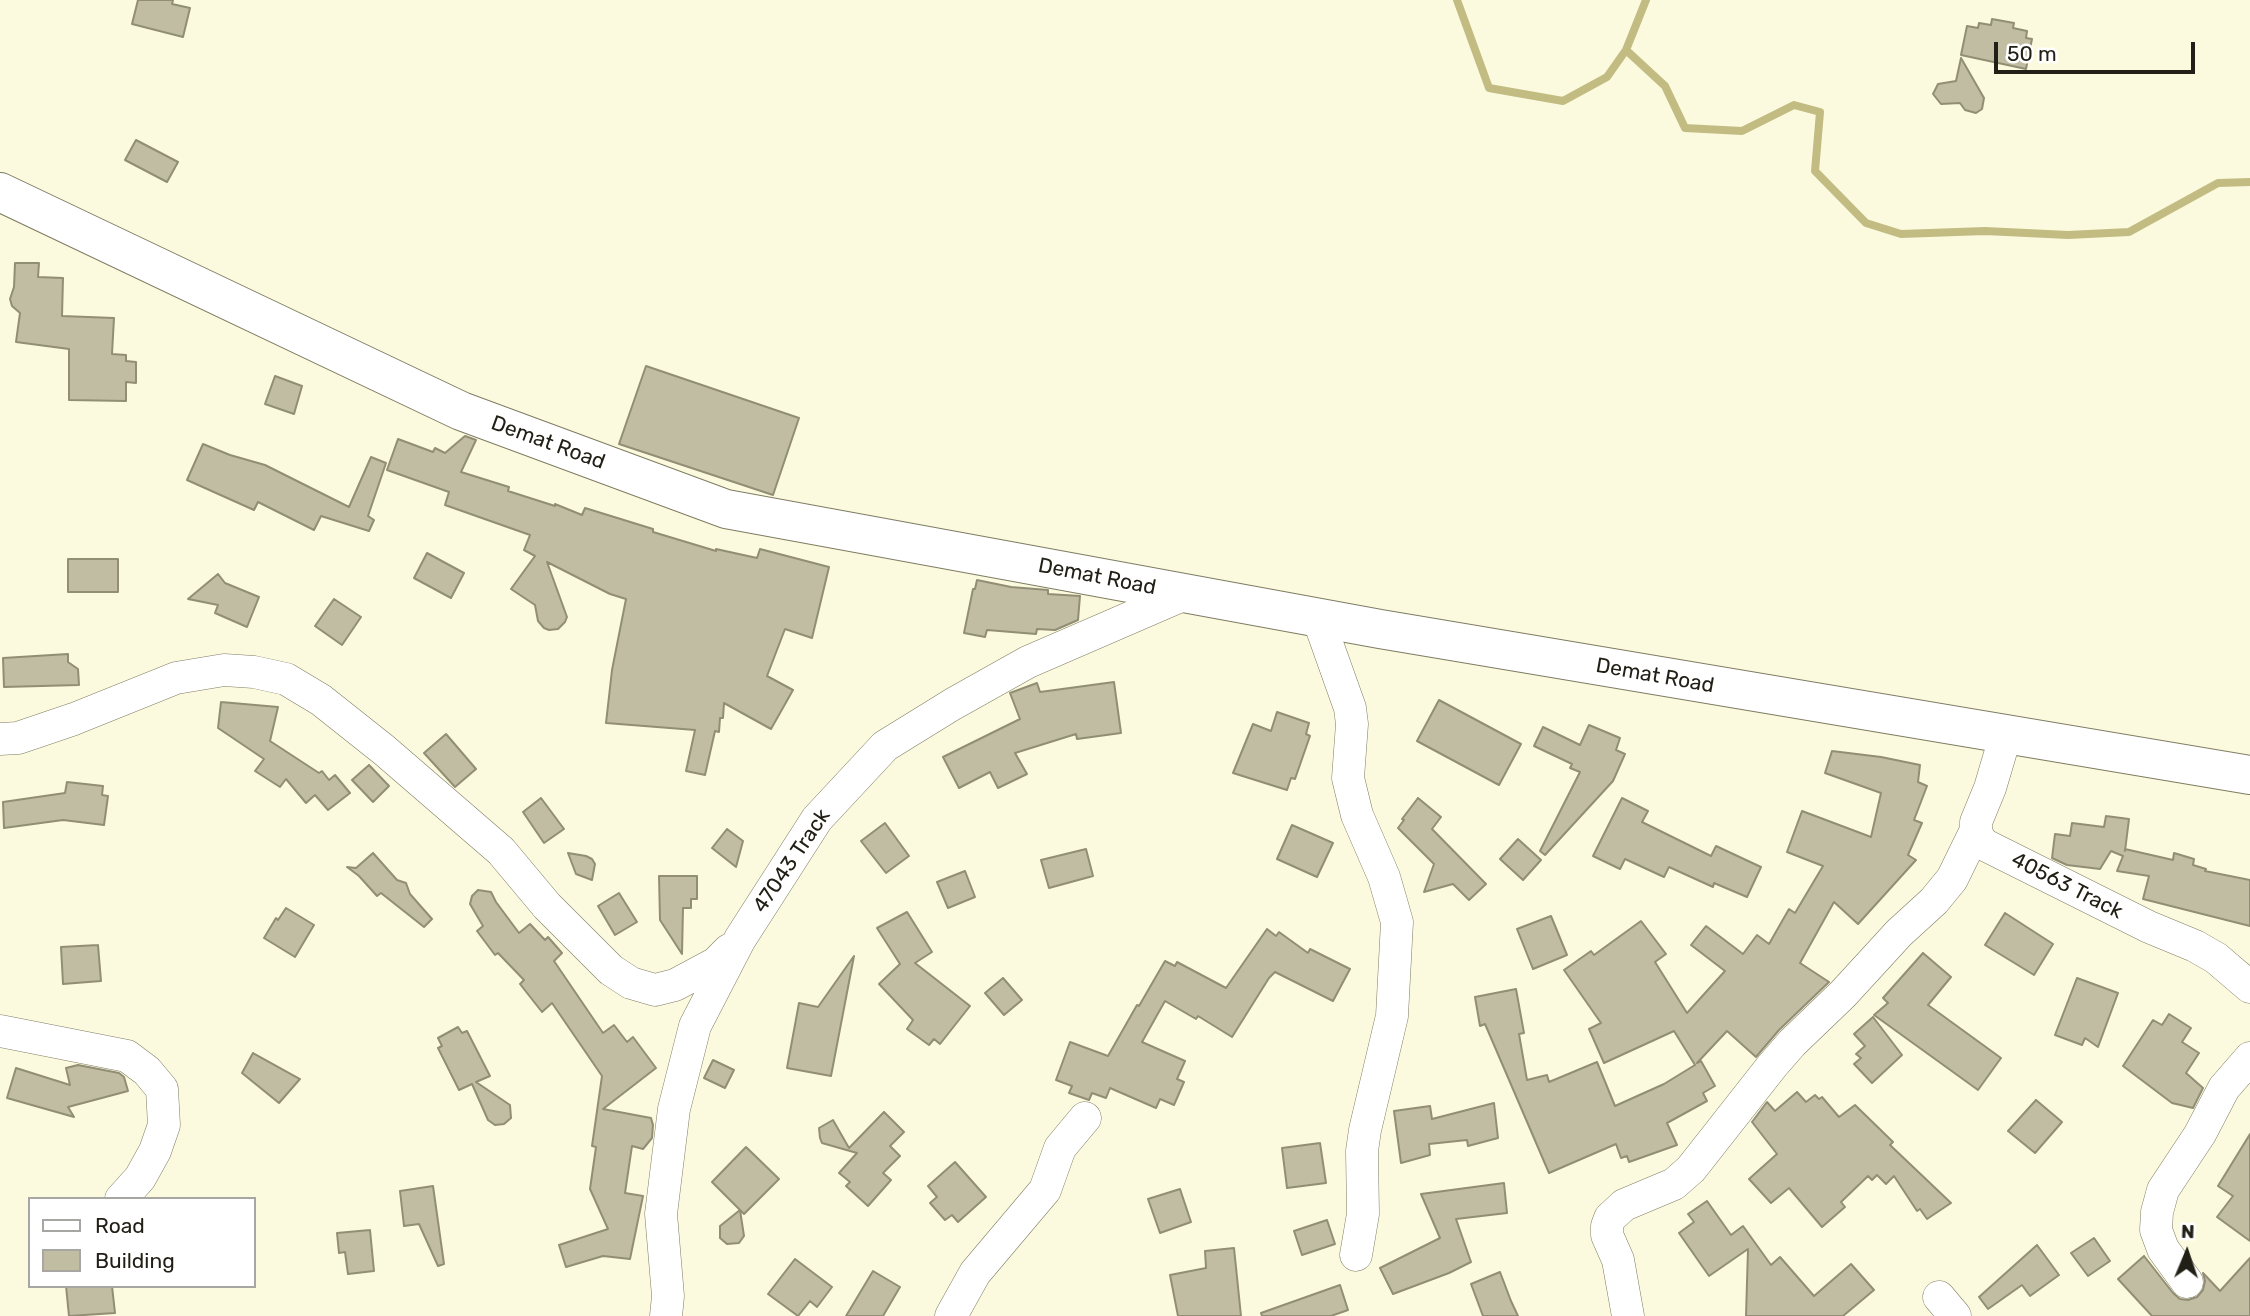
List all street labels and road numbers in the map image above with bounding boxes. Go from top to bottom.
street label: Demat Road [488,411,608,475]
street label: Demat Road [1036,553,1158,601]
street label: Demat Road [1594,653,1716,699]
street label: 47043 Track [748,804,836,918]
street label: 40563 Track [2007,847,2127,925]

